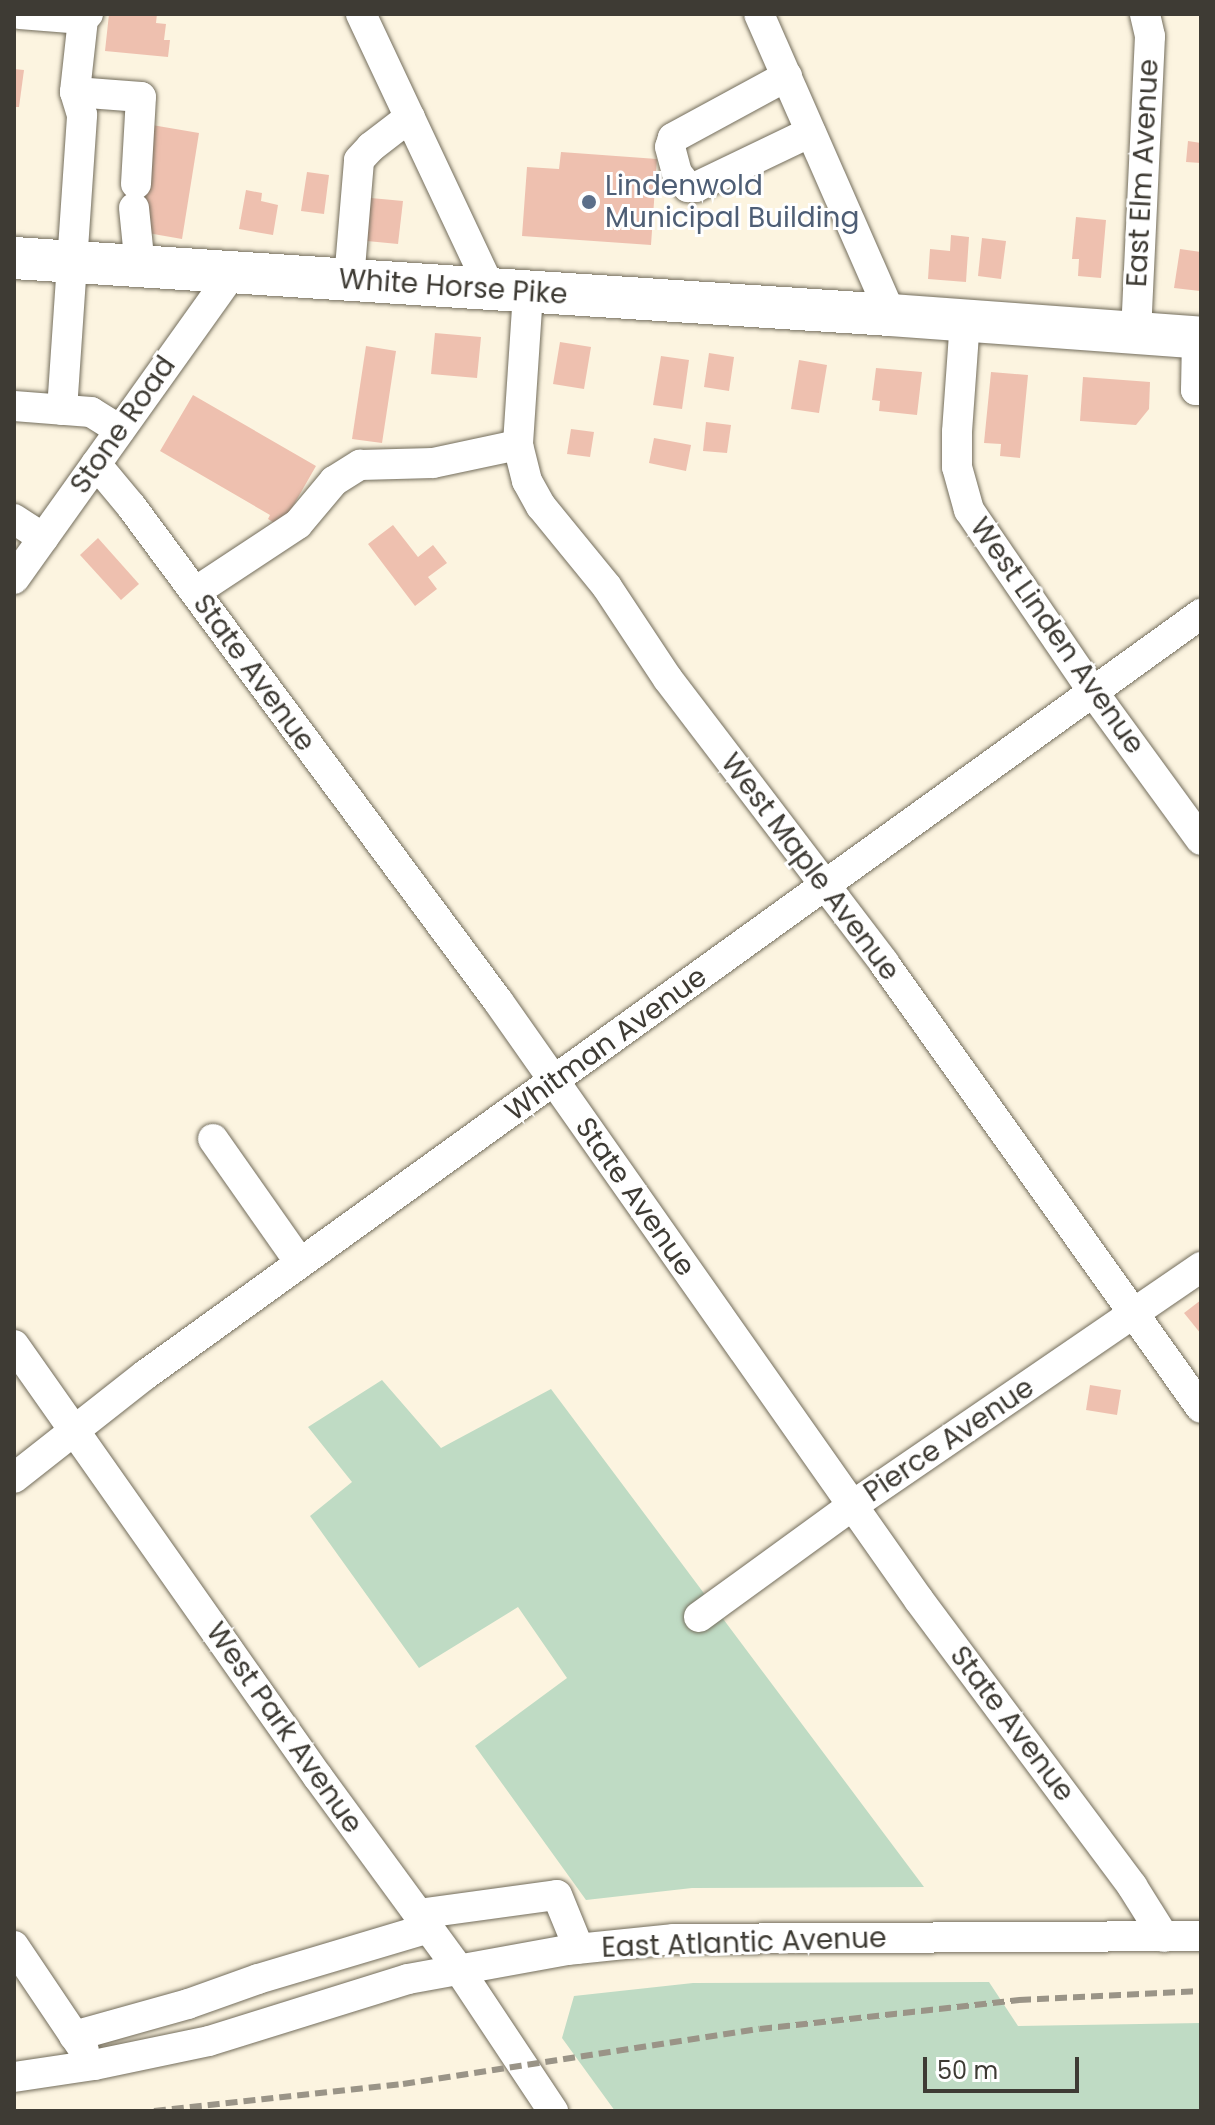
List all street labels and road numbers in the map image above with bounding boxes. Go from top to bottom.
street label: East Elm Avenue [1120,58,1166,288]
street label: White Horse Pike [337,262,569,312]
street label: Stone Road [63,350,183,500]
street label: West Linden Avenue [963,511,1151,761]
street label: State Avenue [186,588,322,758]
street label: West Maple Avenue [714,747,906,987]
street label: Whitman Avenue [499,960,713,1128]
street label: State Avenue [568,1111,702,1283]
street label: Pierce Avenue [858,1371,1040,1509]
street label: West Park Avenue [199,1616,369,1840]
street label: State Avenue [943,1640,1081,1808]
street label: East Atlantic Avenue [601,1921,887,1965]

